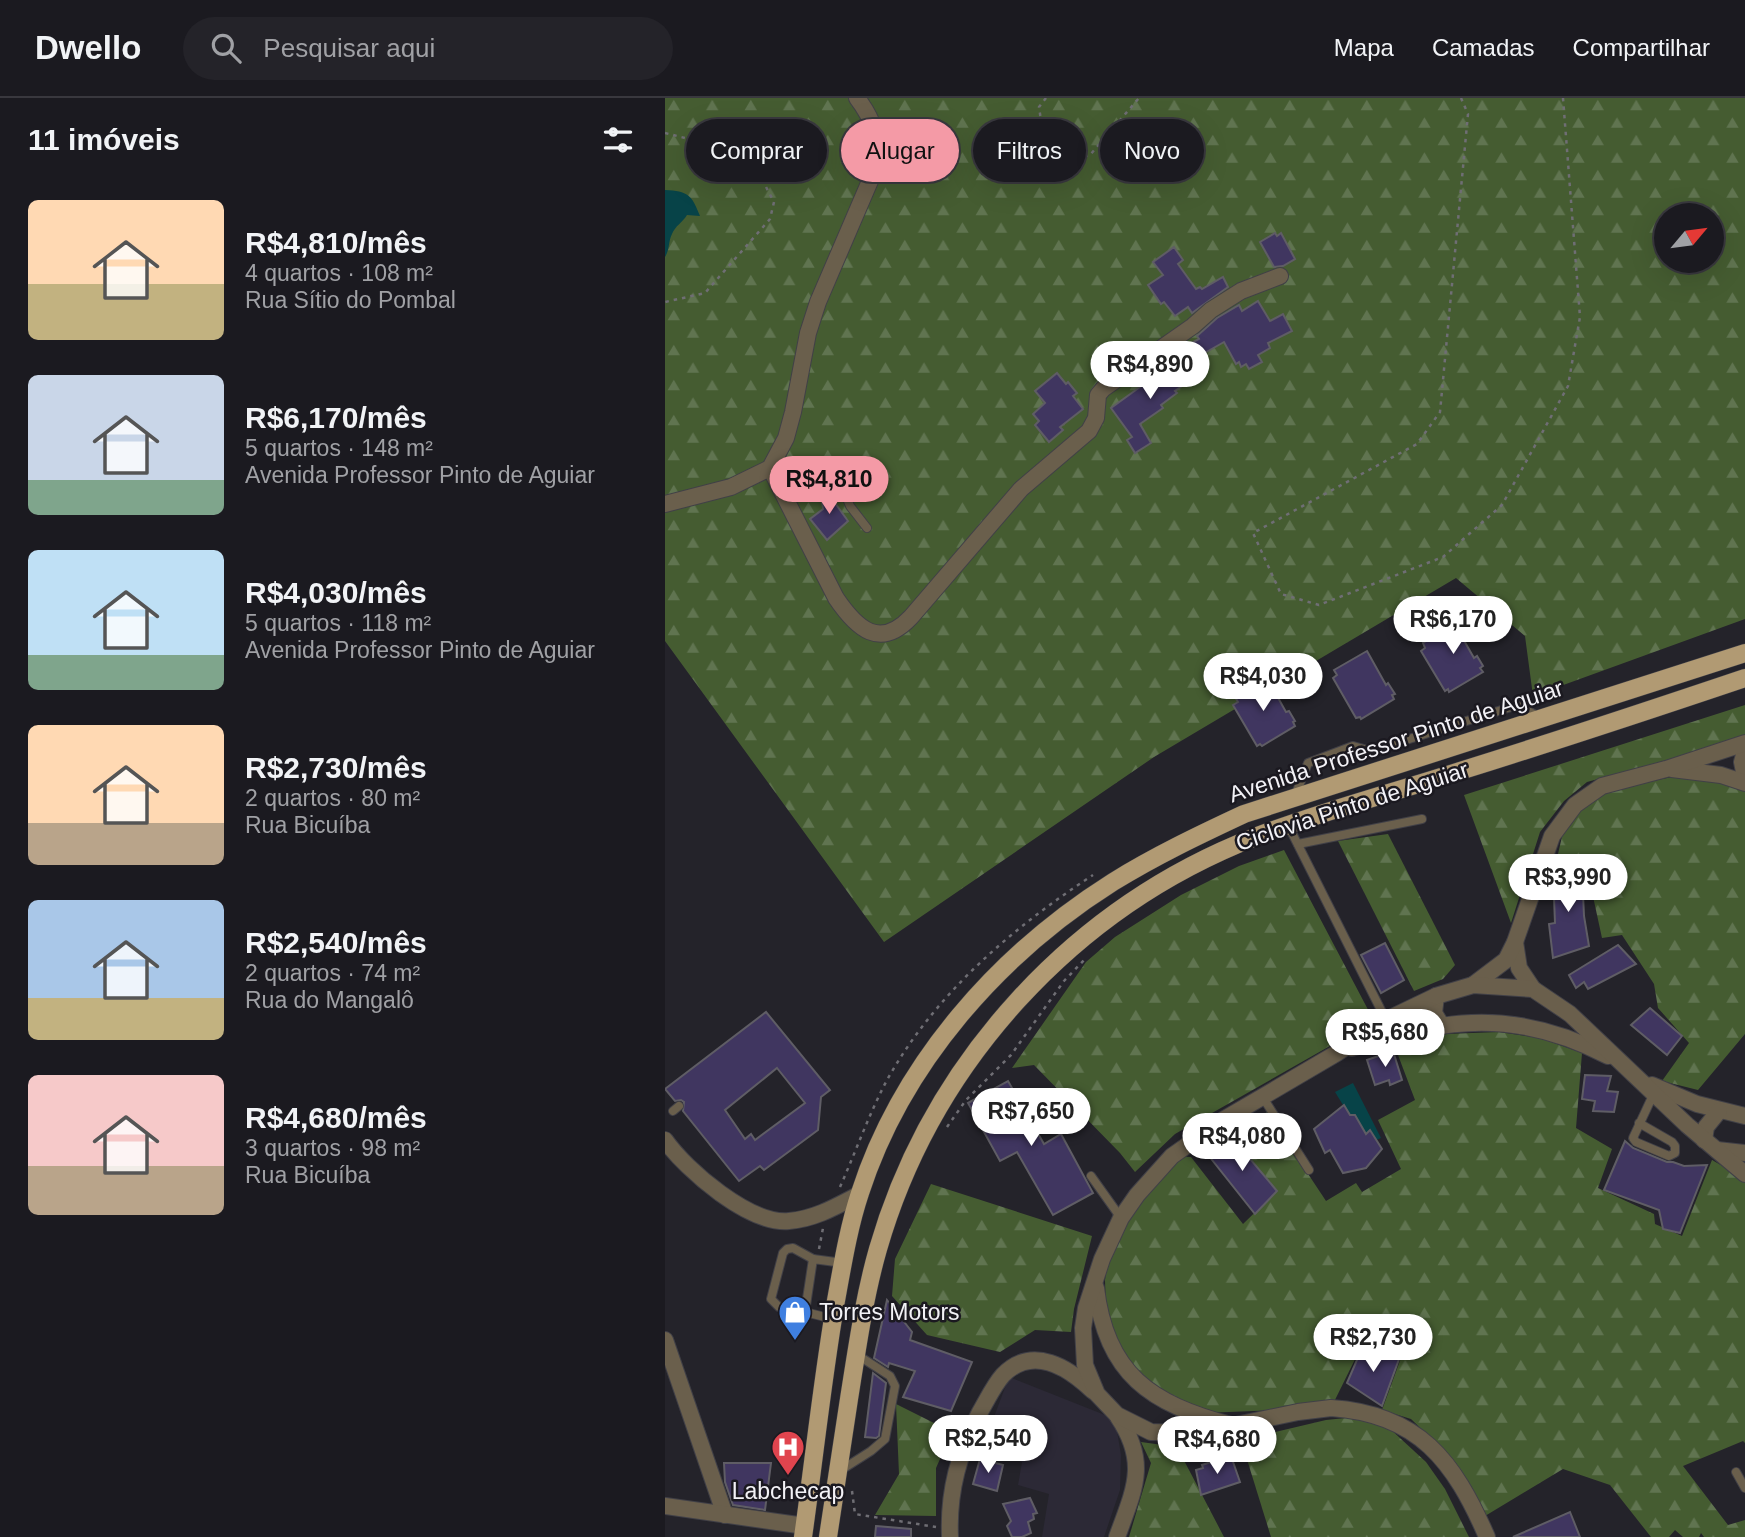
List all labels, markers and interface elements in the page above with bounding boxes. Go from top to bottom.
search box [183,17,673,80]
text: Dwello [35,29,141,66]
icon: search [207,29,245,67]
text: Pesquisar aqui [263,33,435,63]
text: Mapa [1334,34,1394,61]
text: Camadas [1432,34,1535,61]
text: Compartilhar [1573,34,1710,61]
chip: Comprar [686,119,827,182]
chip: Alugar [841,119,959,182]
chip: Filtros [973,119,1086,182]
chip: Novo [1100,119,1204,182]
icon: filters [599,121,637,159]
text: 11 imóveis [28,123,180,156]
north arrow [1654,203,1724,273]
map controls [1654,203,1724,273]
text: R$4,810/mês [245,226,427,259]
icon: home [84,228,168,312]
text: 4 quartos · 108 m² [245,260,433,286]
text: Rua Sítio do Pombal [245,287,456,313]
pin: R$4,890 [1085,342,1215,401]
text: R$4,890 [1107,351,1193,377]
text: R$6,170/mês [245,401,427,434]
icon: home [84,403,168,487]
text: 5 quartos · 148 m² [245,435,433,461]
pin: R$4,810 [764,456,894,516]
text: Avenida Professor Pinto de Aguiar [245,462,595,488]
text: R$4,810 [786,466,872,492]
text: R$4,030/mês [245,576,427,609]
icon: home [84,578,168,662]
pin: R$6,170 [1388,596,1518,656]
text: R$6,170 [1410,606,1496,632]
text: 5 quartos · 118 m² [245,610,431,636]
text: Avenida Professor Pinto de Aguiar [245,637,595,663]
pin: R$4,030 [1198,654,1328,713]
text: R$4,030 [1220,663,1306,689]
street label: Avenida Professor Pinto de Aguiar [1226,674,1567,807]
text: R$2,730/mês [245,751,427,784]
icon: home [84,753,168,837]
street label: Ciclovia Pinto de Aguiar [1232,756,1472,856]
text: 2 quartos · 80 m² [245,785,420,811]
text: Rua Bicuíba [245,812,370,838]
pin: R$3,990 [1503,854,1633,914]
text: R$3,990 [1525,864,1611,890]
text: R$2,540/mês [245,926,427,959]
icon: home [84,928,168,1012]
text: 2 quartos · 74 m² [245,960,420,986]
text: Rua do Mangalô [245,987,414,1013]
pin: R$5,680 [1320,1010,1450,1069]
text: R$5,680 [1342,1019,1428,1045]
pin: R$7,650 [966,1088,1096,1148]
text: R$7,650 [988,1098,1074,1124]
text: R$4,680/mês [245,1101,427,1134]
icon: home [84,1103,168,1187]
pin: R$4,080 [1177,1114,1307,1173]
text: R$4,080 [1199,1123,1285,1149]
text: 3 quartos · 98 m² [245,1135,420,1161]
text: Rua Bicuíba [245,1162,370,1188]
shop icon: Torres Motors [776,1293,814,1342]
place label: Torres Motors [819,1299,960,1325]
pin: R$2,730 [1308,1314,1438,1374]
text: R$2,730 [1330,1324,1416,1350]
pin: R$2,540 [923,1416,1053,1475]
pin: R$4,680 [1152,1416,1282,1476]
text: R$2,540 [945,1425,1031,1451]
text: R$4,680 [1174,1426,1260,1452]
hospital icon: Labchecap [769,1428,807,1477]
place label: Labchecap [732,1478,844,1504]

